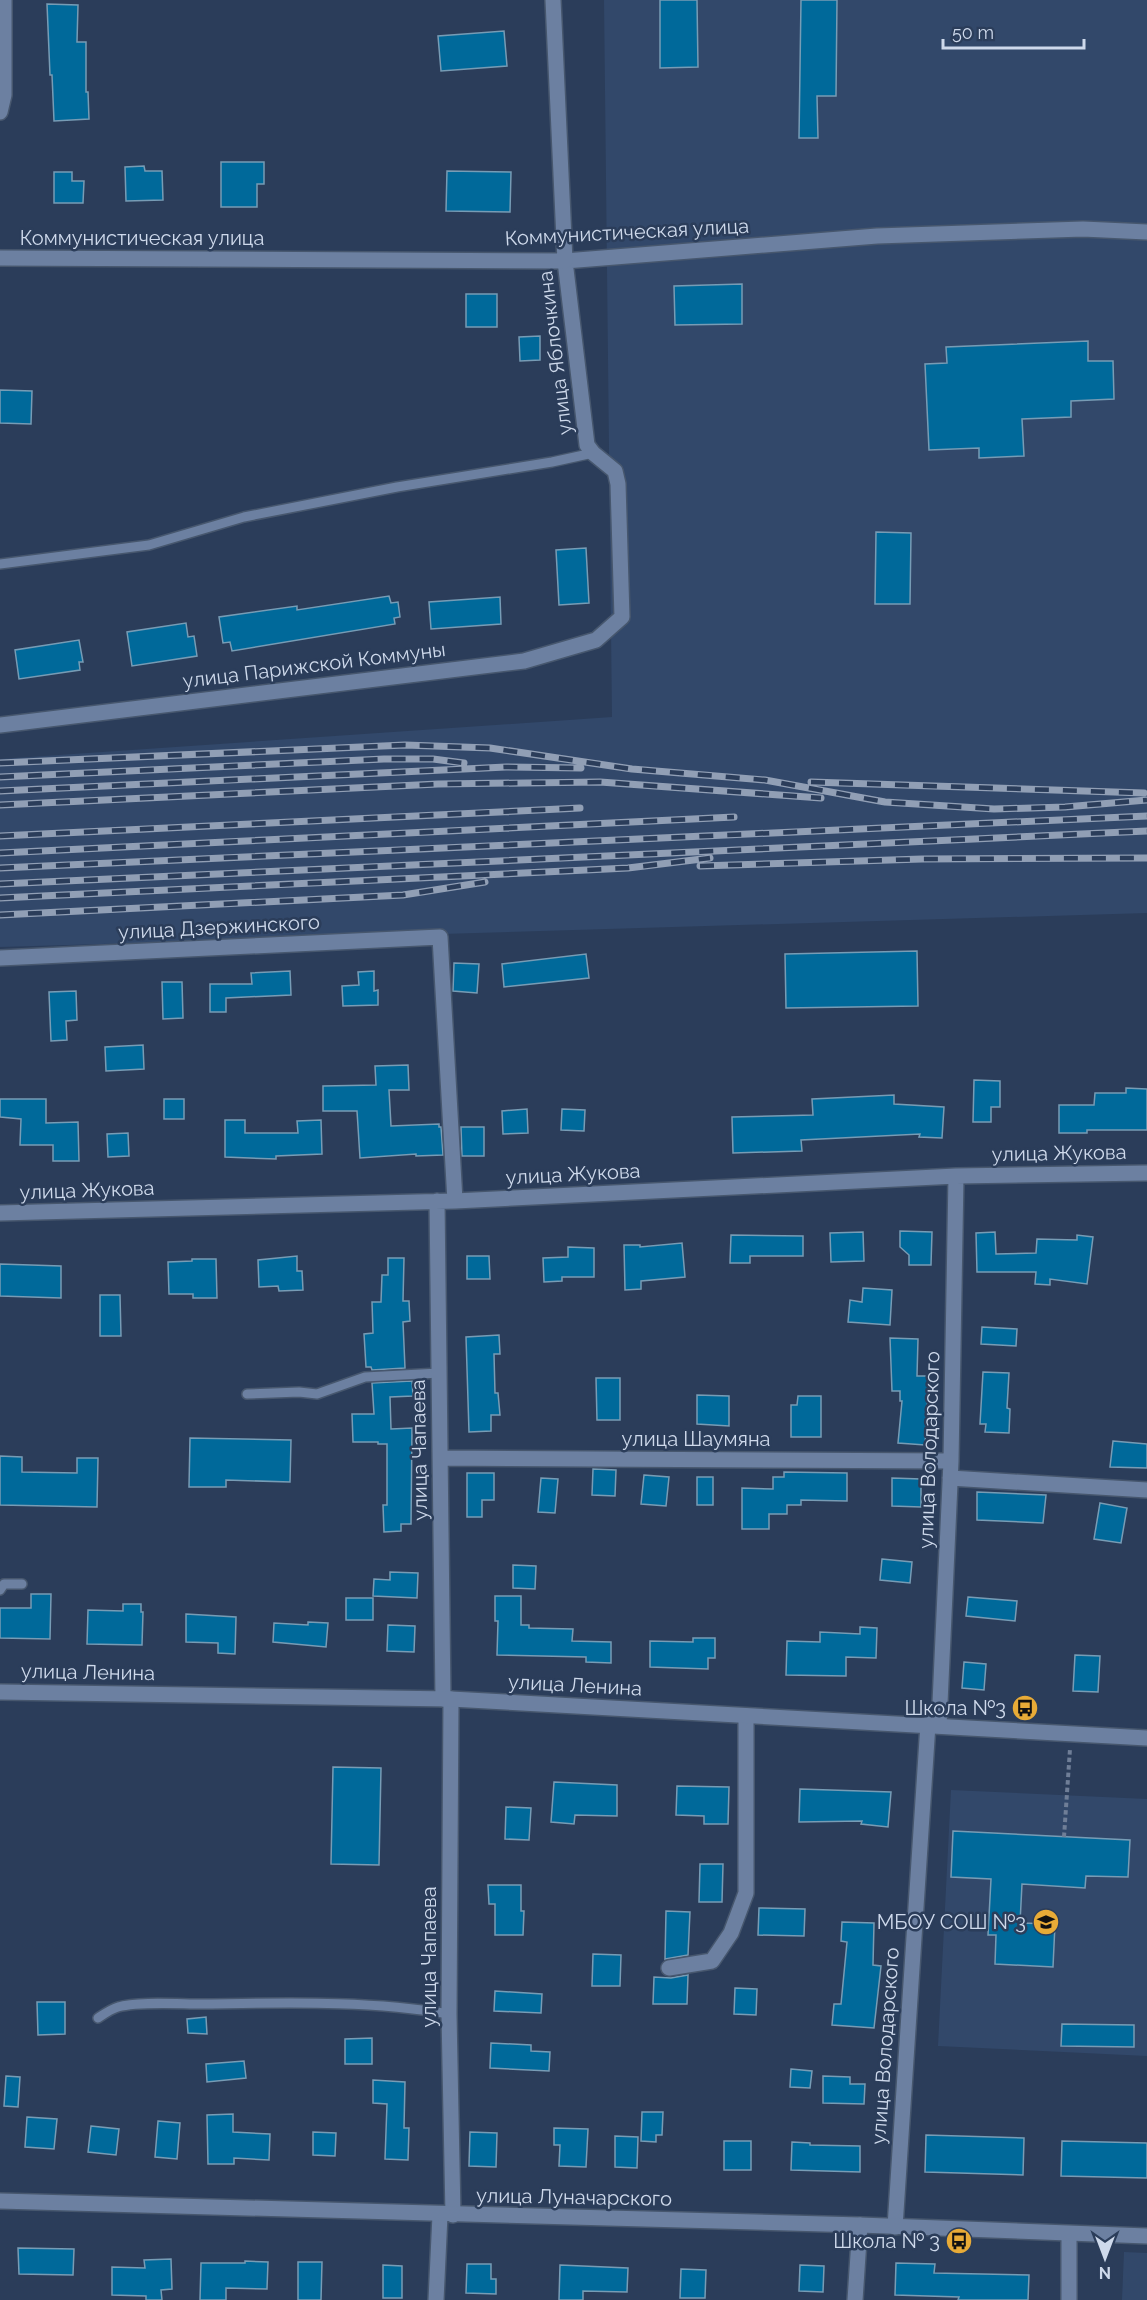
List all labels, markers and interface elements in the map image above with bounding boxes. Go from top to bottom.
scale bar [943,12,1084,50]
text: 50 m [952,22,994,43]
street label: Коммунистическая улица [504,214,750,250]
street label: Коммунистическая улица [20,226,264,250]
street label: улица Яблочкина [533,270,577,436]
street label: улица Парижской Коммуны [181,637,447,693]
street label: улица Дзержинского [118,910,321,944]
street label: улица Жукова [991,1140,1127,1166]
street label: улица Жукова [505,1158,641,1190]
street label: улица Жукова [19,1176,155,1204]
street label: улица Володарского [914,1351,944,1549]
street label: улица Чапаева [406,1379,432,1521]
street label: улица Шаумяна [621,1427,771,1451]
street label: улица Ленина [21,1659,155,1685]
street label: улица Ленина [507,1670,643,1700]
bus stop icon: Школа №3 [1010,1693,1040,1723]
place label: Школа №3 [904,1696,1006,1720]
street label: улица Чапаева [417,1886,441,2028]
school or university icon: МБОУ СОШ №3 [1031,1907,1061,1937]
place label: МБОУ СОШ №3 [877,1910,1026,1934]
street label: улица Володарского [866,1946,904,2145]
street label: улица Луначарского [476,2183,672,2211]
bus stop icon: Школа № 3 [944,2226,974,2256]
north arrow [1075,2228,1135,2288]
place label: Школа № 3 [833,2229,940,2253]
text: N [1099,2263,1111,2282]

